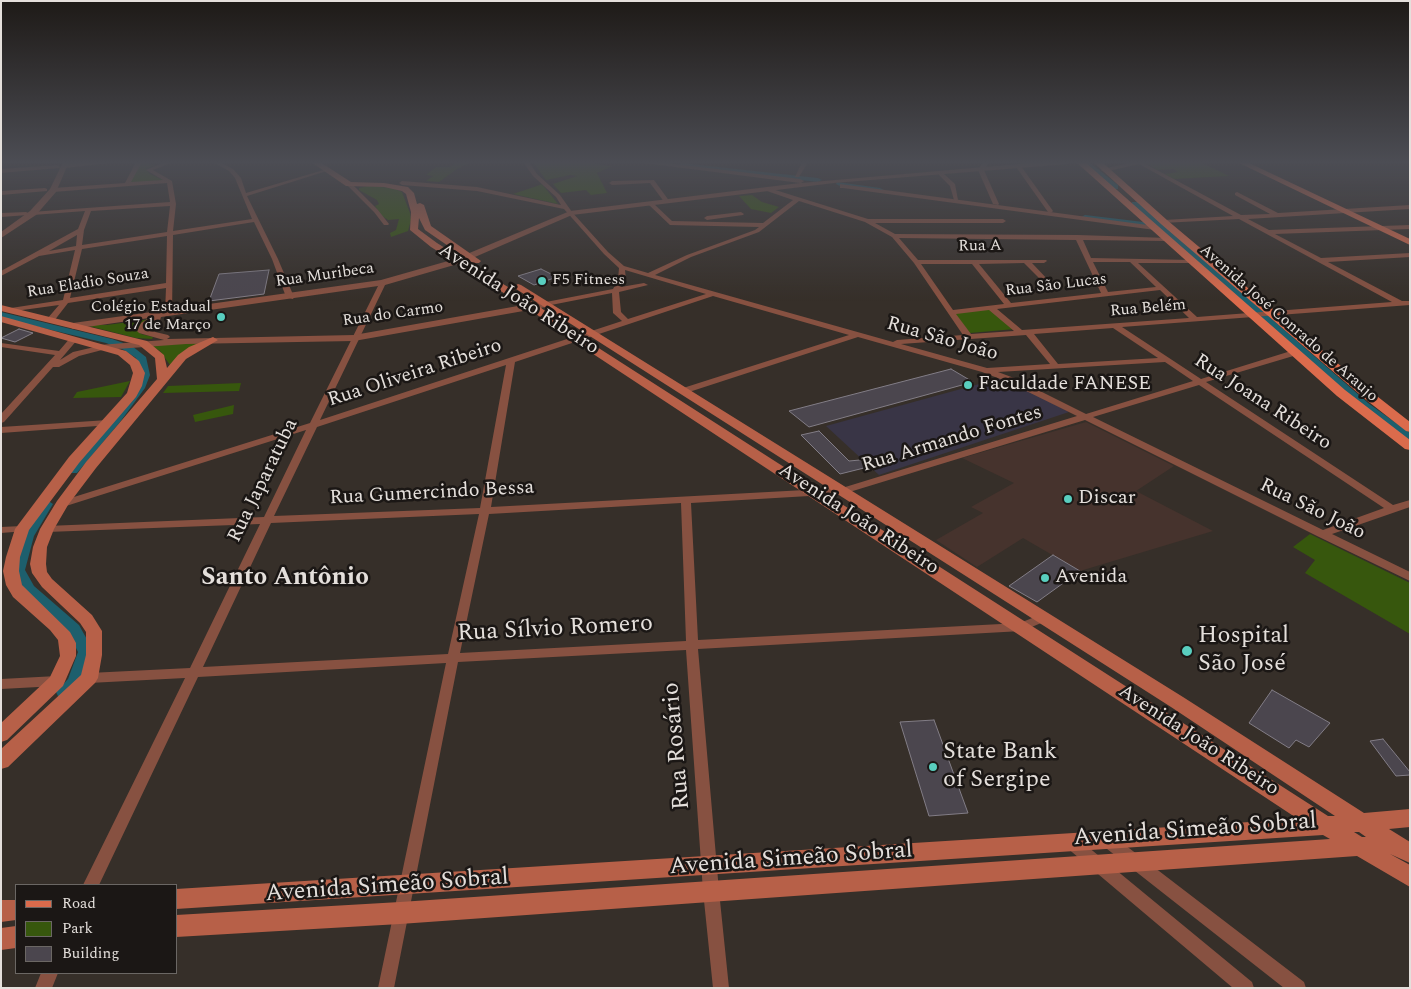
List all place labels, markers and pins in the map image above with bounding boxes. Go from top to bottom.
place label: F5 Fitness [552,271,625,291]
marker: F5 Fitness [536,275,548,287]
place label: Colégio Estadual 17 de Março [91,298,211,336]
marker: Colégio Estadual 17 de Março [215,311,227,323]
place label: Faculdade FANESE [978,373,1151,397]
marker: Faculdade FANESE [962,379,974,391]
place label: Discar [1078,487,1136,511]
marker: Discar [1062,493,1074,505]
place label: Avenida [1055,566,1127,590]
marker: Avenida [1039,572,1051,584]
place label: Hospital São José [1198,623,1289,679]
marker: Hospital São José [1180,644,1194,658]
place label: State Bank of Sergipe [943,739,1057,795]
marker: State Bank of Sergipe [927,761,939,773]

